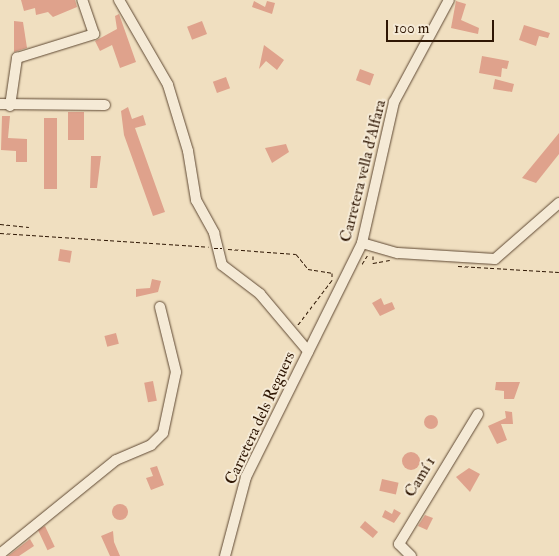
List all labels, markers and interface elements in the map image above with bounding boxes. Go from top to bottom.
scale bar [389,10,496,42]
text: 100 m [394,19,429,38]
street label: Carretera vella d'Alfara [336,98,390,244]
street label: Carretera dels Reguers [221,348,299,488]
street label: Camí 1 [400,453,440,501]

